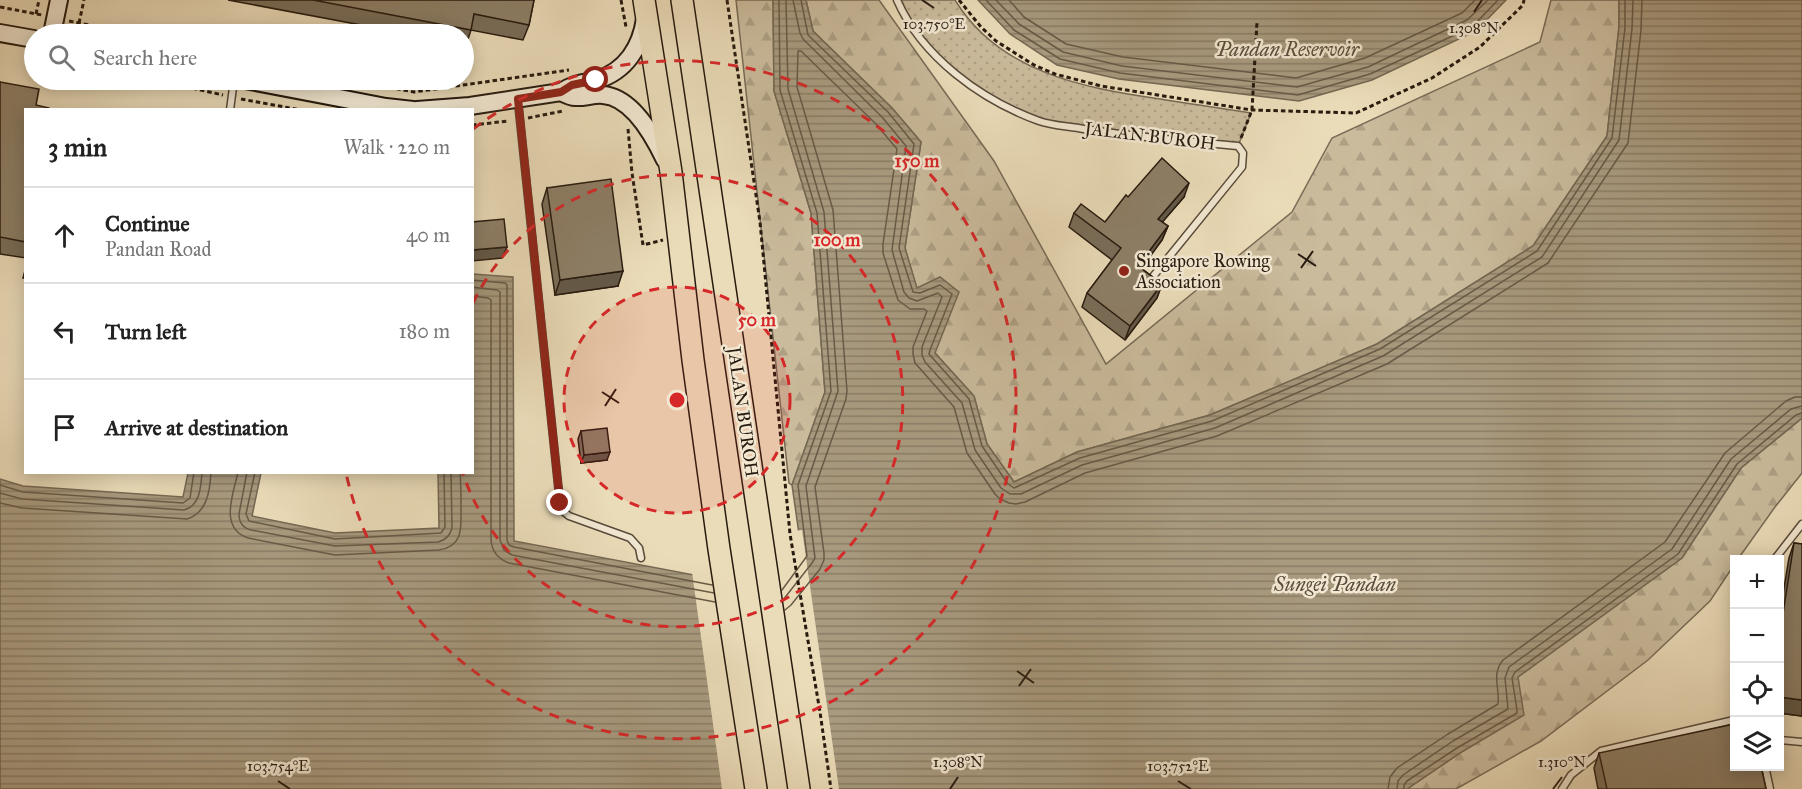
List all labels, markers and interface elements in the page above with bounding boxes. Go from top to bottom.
text: 103.750°E [903,15,966,33]
text: 1.308°N [1449,19,1499,37]
search box [24,24,474,90]
water label: Pandan Reservoir [1215,37,1361,61]
icon: search [45,41,78,74]
text: Search here [93,44,197,71]
route start [582,66,608,92]
street label: JALAN BUROH [1081,117,1217,156]
text: 3 min [48,131,107,163]
text: Walk · 220 m [343,135,450,159]
text: 150 m [895,150,940,172]
text: Continue [105,210,190,237]
icon: ahead [48,219,81,252]
text: 40 m [406,223,450,247]
text: 100 m [814,229,861,251]
text: Pandan Road [105,237,212,261]
place label: Singapore Rowing Association [1135,250,1270,293]
marker: Singapore Rowing Association [1117,264,1131,278]
text: 50 m [738,309,777,331]
icon: left [48,315,81,348]
text: Turn left [105,318,187,345]
text: 180 m [399,319,450,343]
street label: JALAN BUROH [722,343,763,479]
centre of rings [667,390,687,410]
icon: arrive [48,411,81,444]
text: Arrive at destination [105,414,288,441]
route end [546,489,572,515]
map controls [1730,555,1784,771]
button: + [1730,555,1784,609]
water label: Sungei Pandan [1273,572,1397,596]
button: − [1730,609,1784,663]
button: locate [1730,663,1784,717]
button: layers [1730,717,1784,771]
text: 1.308°N [933,753,983,771]
text: 1.310°N [1538,753,1586,771]
text: 103.754°E [247,757,309,775]
text: 103.752°E [1147,757,1209,775]

